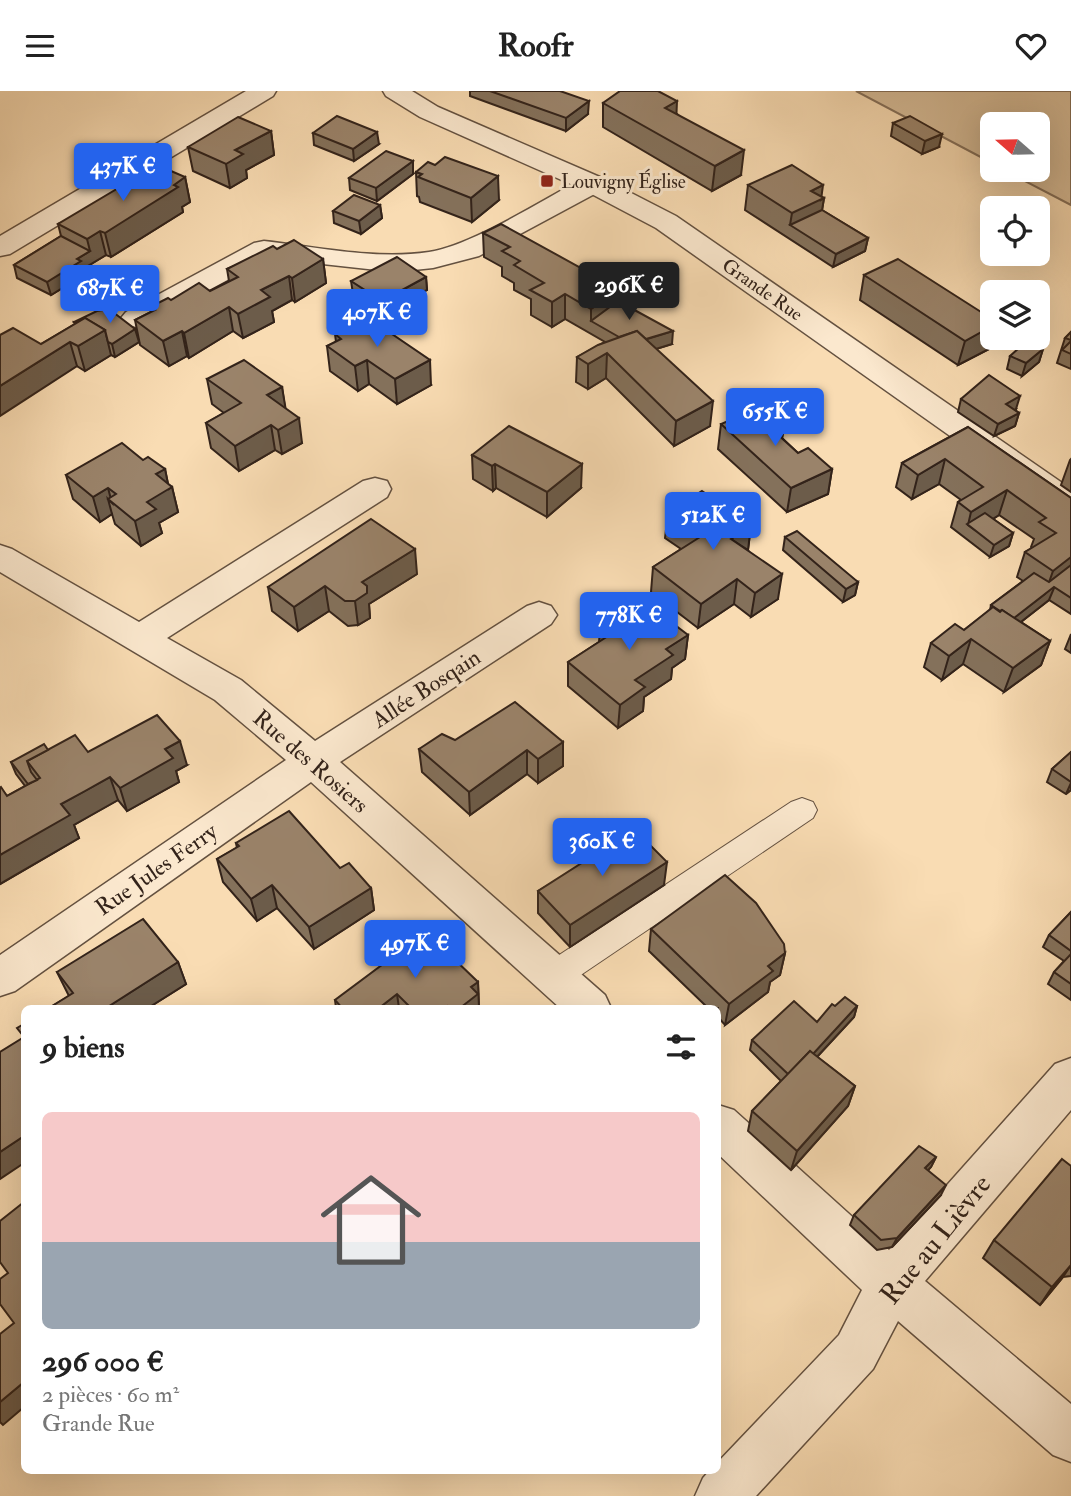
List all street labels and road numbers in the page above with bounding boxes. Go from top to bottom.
street label: Grande Rue [717,253,807,326]
street label: Allée Bosqain [366,642,486,735]
street label: Rue des Rosiers [247,703,374,819]
street label: Rue Jules Ferry [90,816,224,922]
street label: Rue au Lièvre [873,1168,999,1312]

